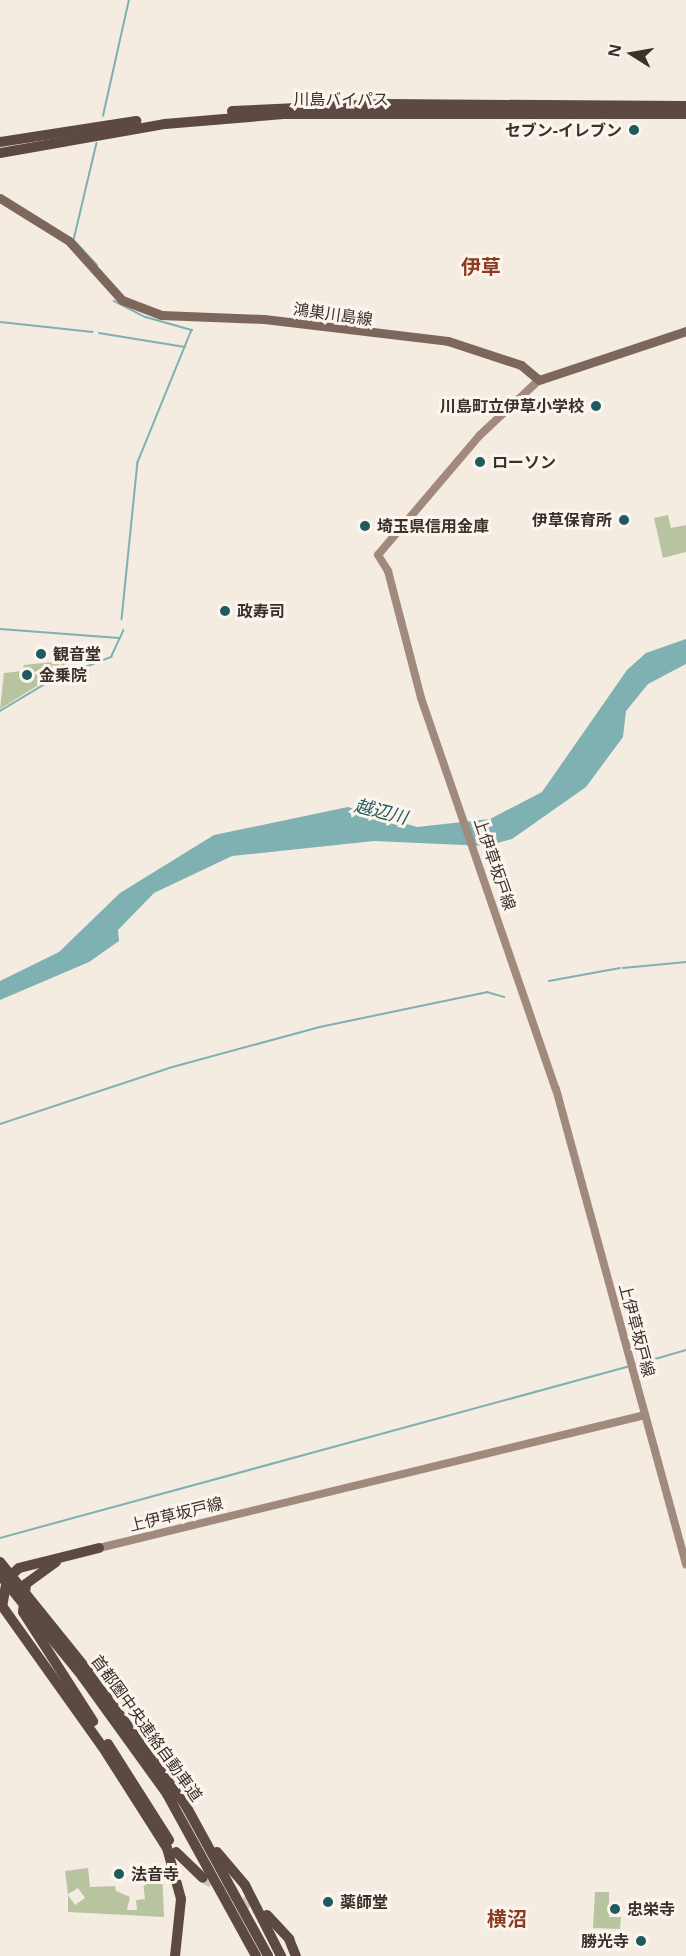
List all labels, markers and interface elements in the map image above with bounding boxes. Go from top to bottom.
north arrow [602,24,662,84]
text: N [602,42,626,59]
street label: 川島バイパス [293,89,389,109]
place label: セブン-イレブン [505,120,622,140]
marker: セブン-イレブン [627,123,641,137]
district label: 伊草 [461,254,501,278]
street label: 鴻巣川島線 [292,299,374,329]
place label: 川島町立伊草小学校 [440,396,584,416]
marker: 川島町立伊草小学校 [589,399,603,413]
place label: ローソン [492,452,556,472]
marker: ローソン [473,455,487,469]
place label: 伊草保育所 [532,510,612,530]
marker: 伊草保育所 [617,513,631,527]
place label: 埼玉県信用金庫 [377,516,489,536]
marker: 埼玉県信用金庫 [358,519,372,533]
place label: 政寿司 [237,601,285,621]
marker: 政寿司 [218,604,232,618]
place label: 観音堂 [53,644,101,664]
marker: 観音堂 [34,647,48,661]
place label: 金乗院 [39,665,87,685]
marker: 金乗院 [20,668,34,682]
water label: 越辺川 [352,794,410,828]
street label: 上伊草坂戸線 [470,815,520,913]
street label: 上伊草坂戸線 [615,1281,659,1379]
street label: 上伊草坂戸線 [127,1493,225,1535]
street label: 首都圏中央連絡自動車道 [88,1651,206,1805]
place label: 法音寺 [131,1864,179,1884]
marker: 法音寺 [112,1867,126,1881]
place label: 薬師堂 [340,1892,388,1912]
marker: 薬師堂 [321,1895,335,1909]
place label: 忠栄寺 [627,1899,675,1919]
marker: 忠栄寺 [608,1902,622,1916]
district label: 横沼 [487,1906,527,1930]
place label: 勝光寺 [581,1931,629,1951]
marker: 勝光寺 [634,1934,648,1948]

